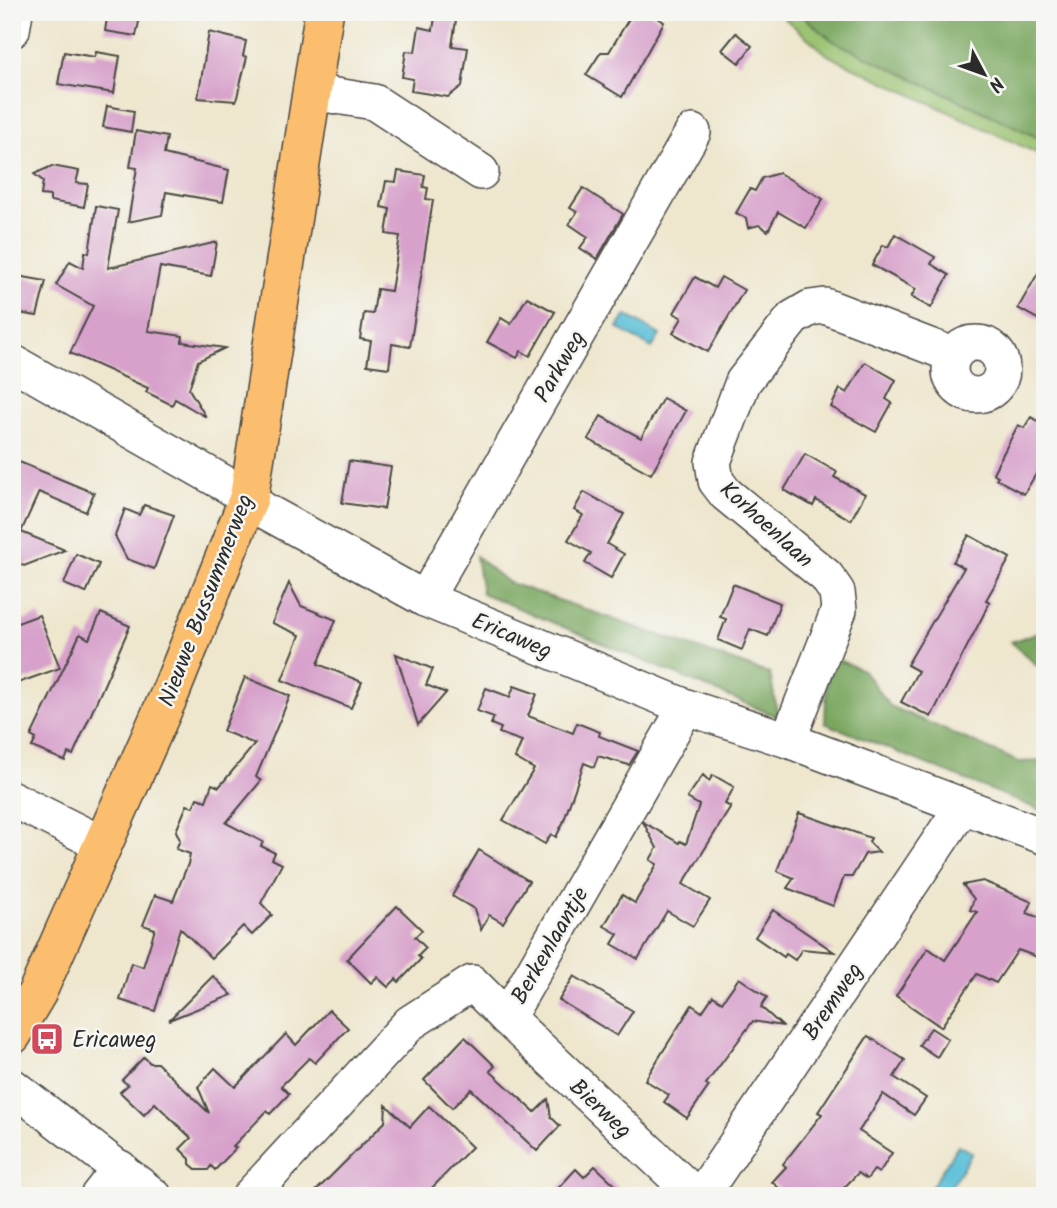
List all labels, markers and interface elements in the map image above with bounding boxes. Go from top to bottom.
north arrow [948,38,1018,108]
text: N [980,69,1011,98]
street label: Parkweg [526,324,596,410]
street label: Korhoenlaan [710,473,821,578]
street label: Nieuwe Bussummerweg [150,489,264,712]
street label: Ericaweg [465,604,557,670]
street label: Berkenlaantje [502,880,599,1012]
street label: Bremweg [794,956,873,1049]
bus stop icon: Ericaweg [28,1020,66,1058]
place label: Ericaweg [72,1023,156,1059]
street label: Bierweg [560,1071,639,1148]

